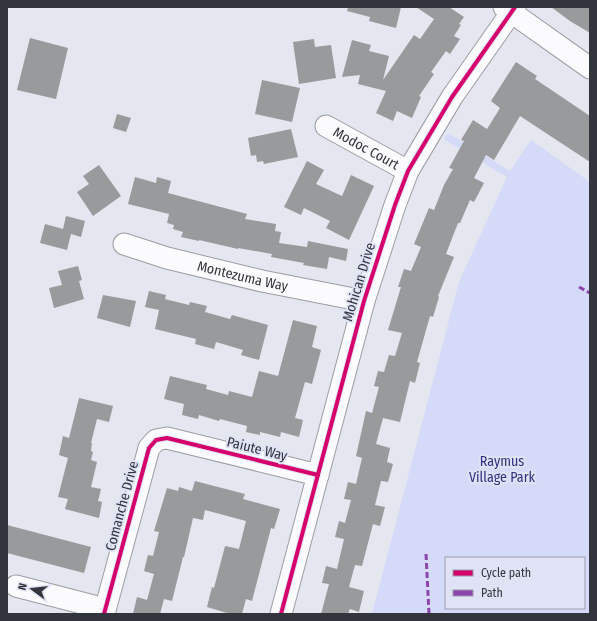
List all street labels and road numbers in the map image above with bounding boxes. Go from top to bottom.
street label: Modoc Court [330,123,403,173]
street label: Mohican Drive [339,241,379,323]
street label: Montezuma Way [196,257,290,295]
street label: Paiute Way [225,433,290,465]
street label: Comanche Drive [102,459,142,553]

